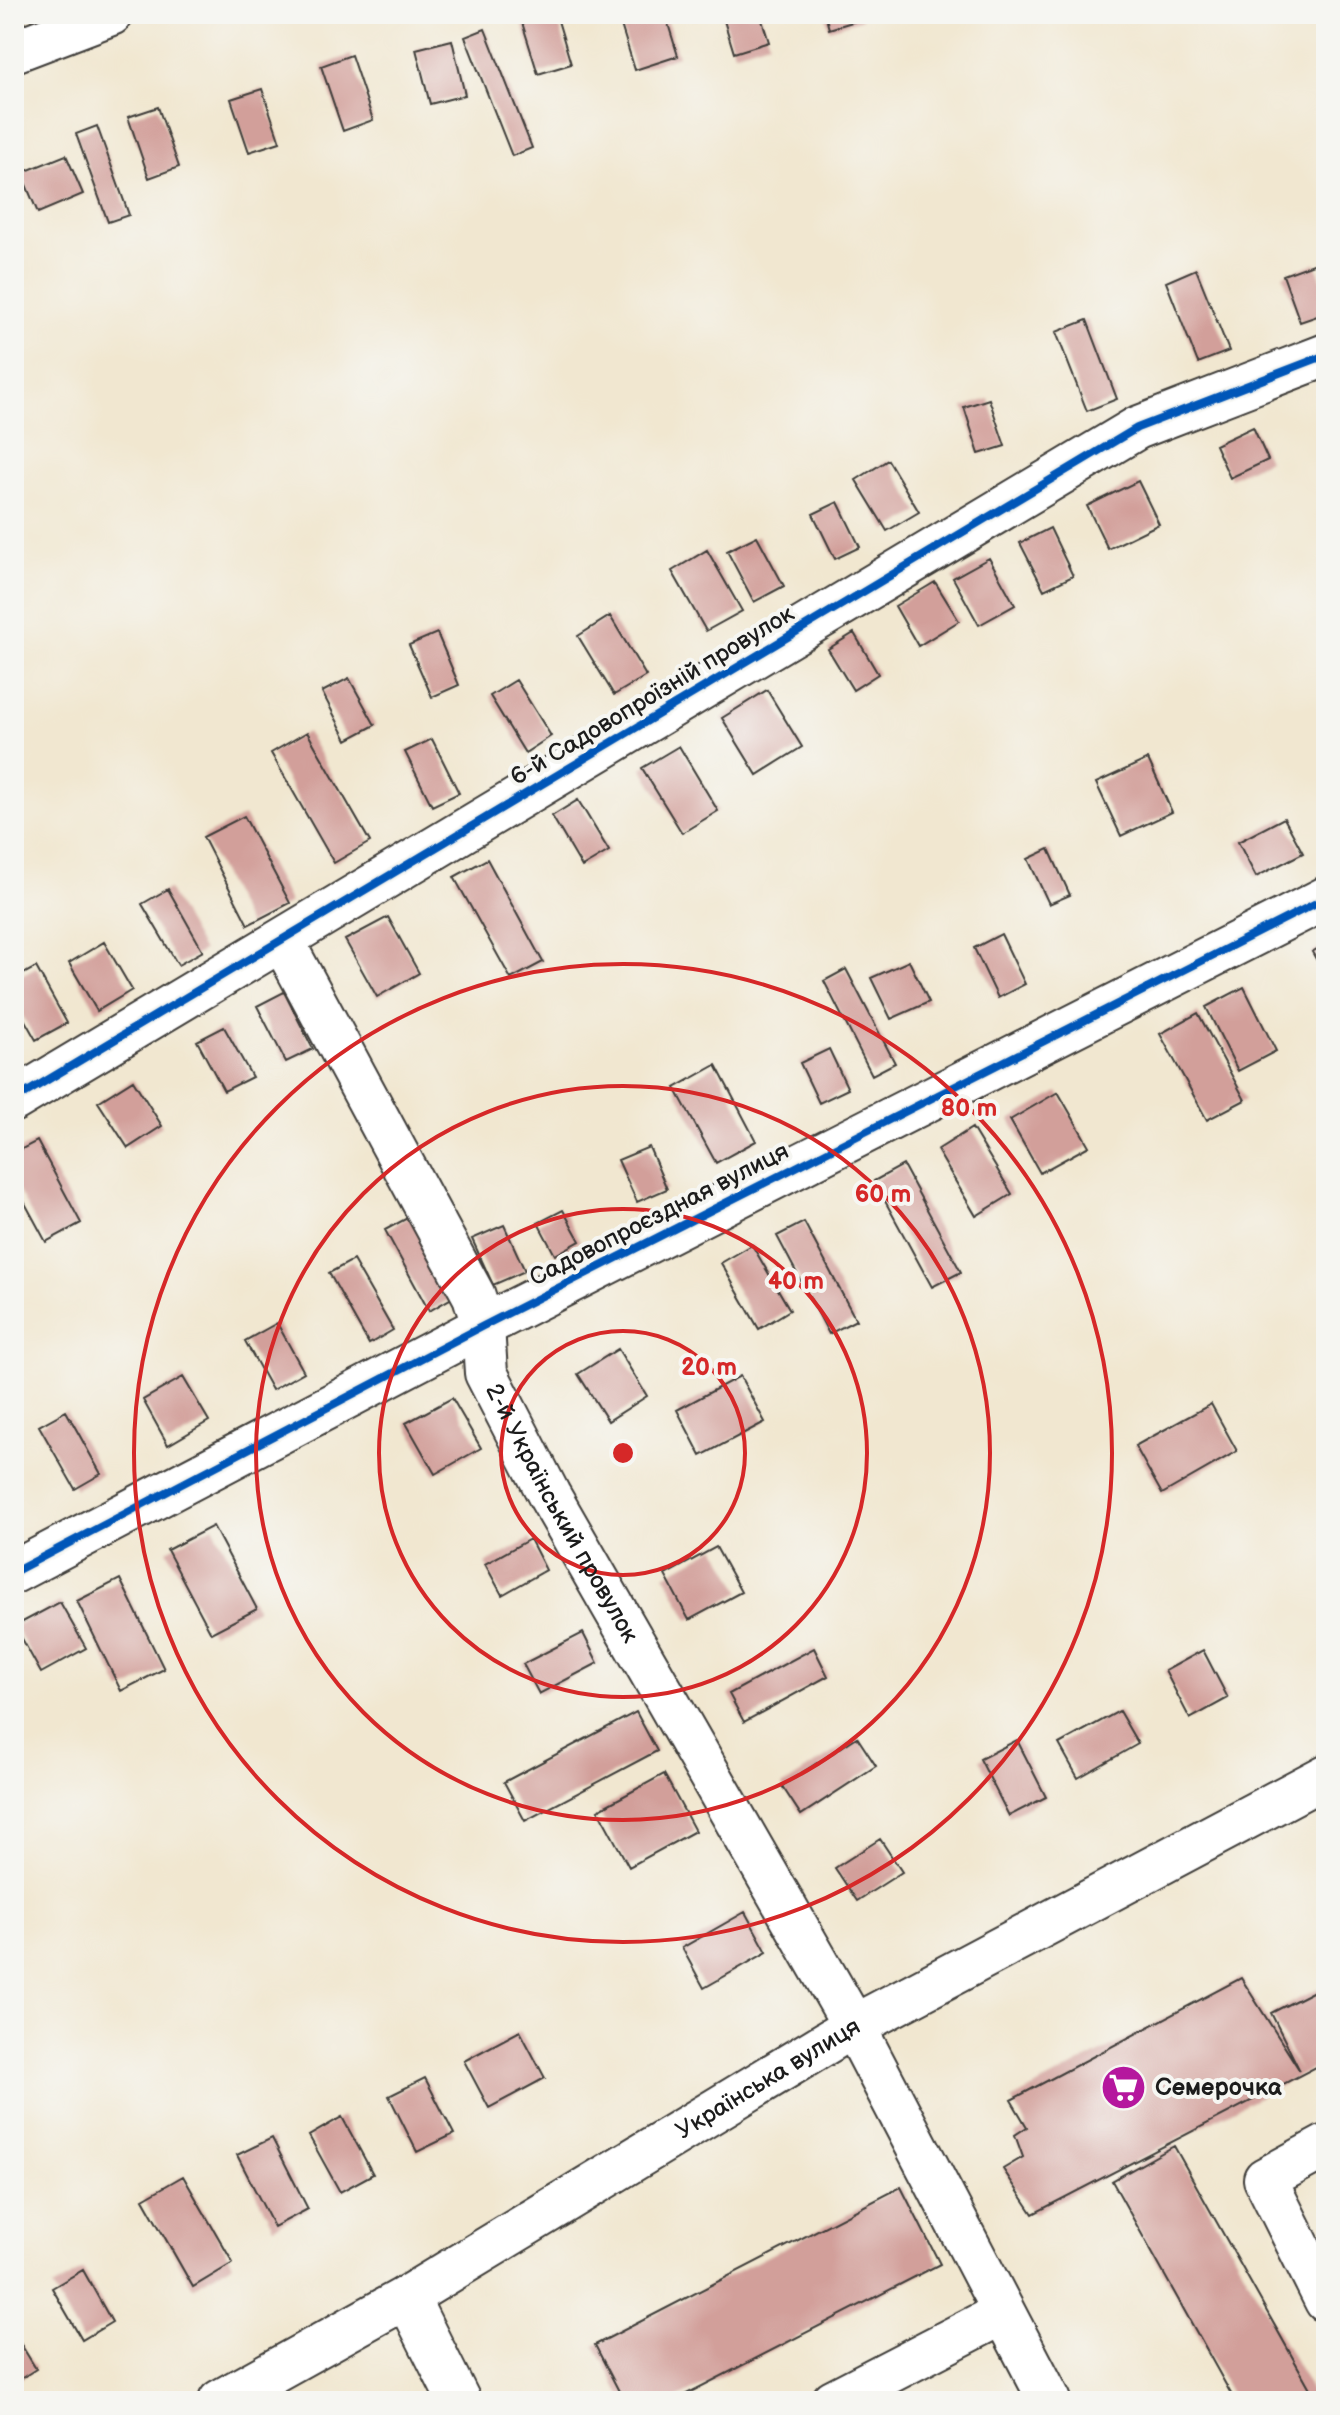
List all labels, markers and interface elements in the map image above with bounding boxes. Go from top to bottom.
street label: 6-й Садовопроїзній провулок [505,599,799,792]
text: 80 m [941,1094,997,1123]
street label: Садовопроєздная вулиця [525,1136,794,1292]
text: 60 m [855,1180,911,1209]
text: 40 m [768,1267,824,1296]
text: 20 m [681,1353,737,1382]
street label: 2-й Український провулок [479,1379,645,1648]
centre of rings [609,1439,637,1467]
street label: Українська вулиця [671,2012,866,2146]
supermarket icon: Семерочка [1100,2063,1148,2111]
place label: Семерочка [1155,2073,1283,2102]

